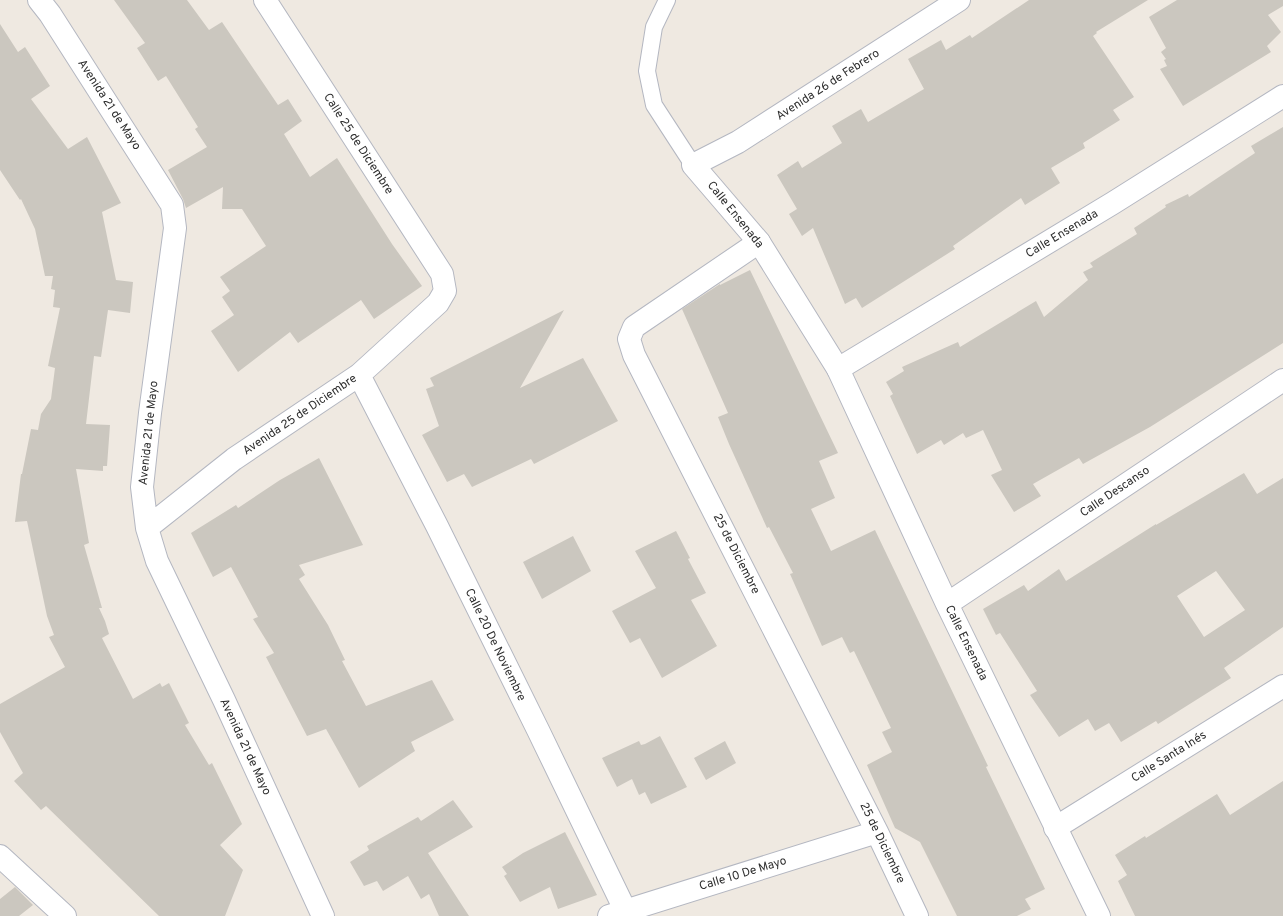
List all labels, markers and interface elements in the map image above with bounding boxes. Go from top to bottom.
street label: Avenida 26 de Febrero [773,45,883,124]
street label: Avenida 21 de Mayo [74,57,144,154]
street label: Calle 25 de Diciembre [319,90,397,198]
street label: Calle Ensenada [703,178,767,252]
street label: Calle Ensenada [1023,206,1101,262]
street label: Avenida 25 de Diciembre [240,371,360,459]
street label: Avenida 21 de Mayo [136,380,162,486]
street label: Calle Descanso [1077,463,1153,521]
street label: 25 de Diciembre [709,511,763,597]
street label: Calle 20 De Noviembre [461,586,529,704]
street label: Calle Ensenada [941,603,991,683]
street label: Avenida 21 de Mayo [216,696,275,798]
street label: Calle Santa Inés [1128,727,1210,787]
street label: 25 de Diciembre [855,800,909,886]
street label: Calle 10 De Mayo [697,853,789,895]

